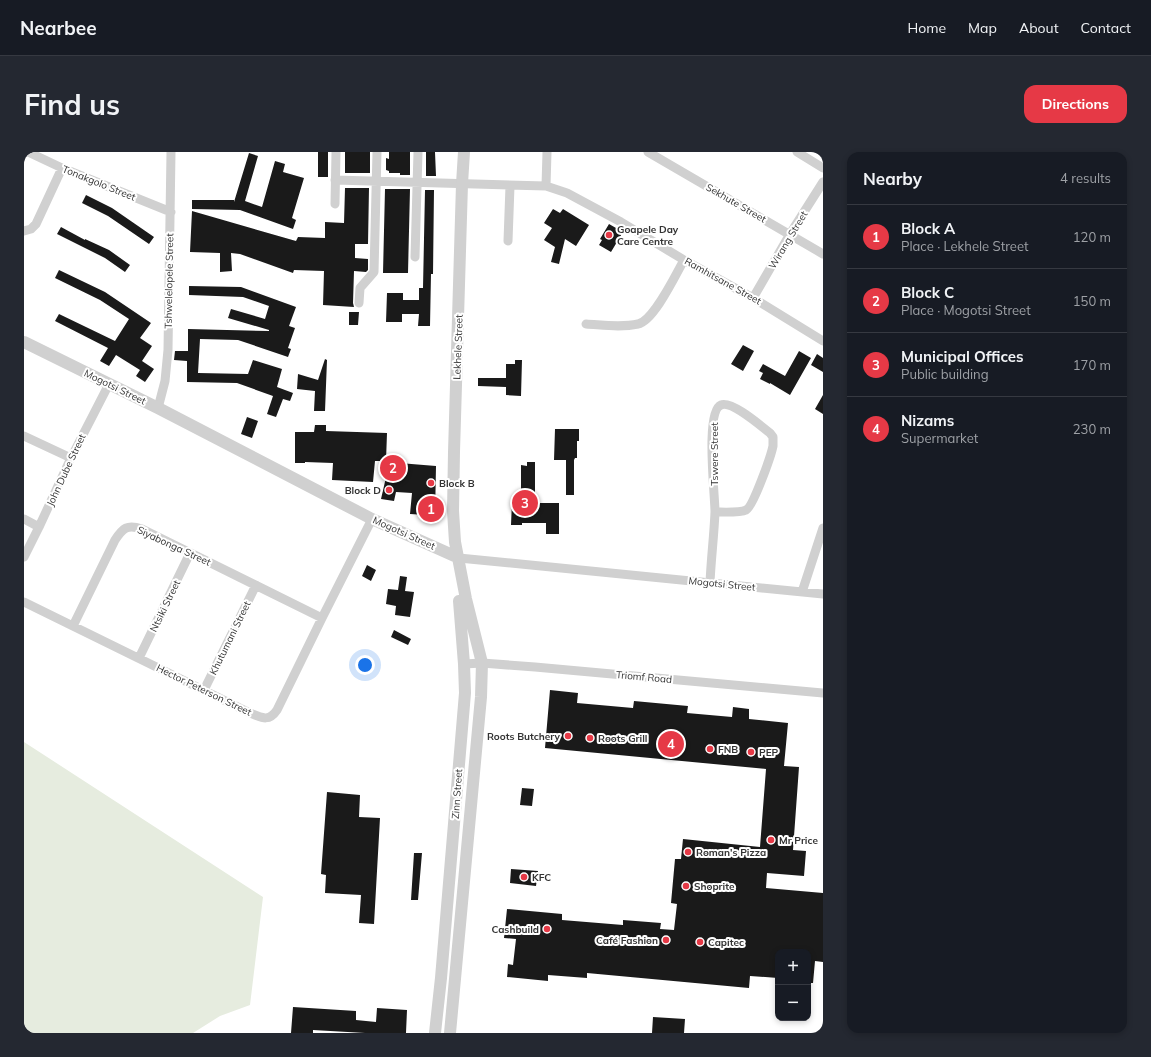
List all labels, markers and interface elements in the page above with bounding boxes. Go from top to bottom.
text: Nearbee [20,16,97,40]
text: Home [907,19,946,37]
text: Map [968,19,997,37]
text: About [1019,19,1059,37]
text: Contact [1081,19,1131,37]
button: Directions [1024,85,1127,123]
text: Find us [24,87,120,122]
street label: Tonakgolo Street [60,162,138,204]
text: Nearby [863,168,922,189]
text: 4 results [1060,170,1111,186]
street label: Sekhute Street [703,180,769,226]
street label: Wirang Street [766,208,811,271]
text: Block A [901,219,955,238]
place label: Goapele Day Care Centre [617,223,679,248]
text: 1 [872,229,880,245]
text: 120 m [1073,229,1111,245]
marker: Goapele Day Care Centre [604,230,614,240]
street label: Tshwelelopele Street [162,233,176,329]
text: Place · Lekhele Street [901,238,1029,254]
street label: Ramhitsane Street [682,254,764,308]
text: Block C [901,283,954,302]
text: 2 [872,293,880,309]
text: 150 m [1073,293,1111,309]
text: Place · Mogotsi Street [901,302,1031,318]
street label: Lekhele Street [450,314,466,380]
text: Municipal Offices [901,347,1024,366]
text: 3 [872,357,880,373]
text: 170 m [1073,357,1111,373]
street label: Mogotsi Street [82,366,148,408]
text: Public building [901,366,989,382]
text: Nizams [901,411,954,430]
text: 4 [872,421,880,437]
text: 230 m [1073,421,1111,437]
street label: Tswere Street [708,422,721,486]
text: Supermarket [901,430,978,446]
street label: John Dube Street [44,431,89,508]
pin: 2 [380,453,406,483]
place label: Block B [439,477,475,490]
marker: Block B [426,478,436,488]
place label: Block D [345,484,381,497]
marker: Block D [384,485,394,495]
pin: 3 [512,488,538,518]
pin: 1 [418,494,444,524]
street label: Mogotsi Street [371,513,438,553]
street label: Siyabonga Street [135,523,213,569]
street label: Mogotsi Street [688,574,757,594]
street label: Ntsiki Street [147,577,183,634]
street label: Khutumani Street [207,599,254,677]
your location [355,655,375,675]
street label: Hector Peterson Street [154,661,254,719]
street label: Triomf Road [615,668,673,686]
pin: 4 [658,729,684,759]
place label: Roots Butchery [487,730,561,743]
marker: Roots Butchery [563,731,573,741]
place label: Roots Grill [598,732,647,745]
marker: Roots Grill [585,733,595,743]
place label: FNB [718,743,738,756]
marker: FNB [705,744,715,754]
place label: PEP [759,746,779,759]
marker: PEP [746,747,756,757]
street label: Zinn Street [449,768,465,820]
place label: Mr Price [779,834,818,847]
marker: Mr Price [766,835,776,845]
place label: Roman's Pizza [696,846,766,859]
marker: Roman's Pizza [683,847,693,857]
place label: KFC [532,871,551,884]
marker: KFC [519,872,529,882]
place label: Shoprite [694,880,735,893]
marker: Shoprite [681,881,691,891]
place label: Cashbuild [492,923,539,936]
marker: Cashbuild [542,924,552,934]
place label: Café Fashion [596,934,658,947]
marker: Café Fashion [661,935,671,945]
place label: Capitec [708,936,744,949]
marker: Capitec [695,937,705,947]
map controls [775,949,811,1021]
button: + [775,949,811,985]
button: − [775,985,811,1021]

